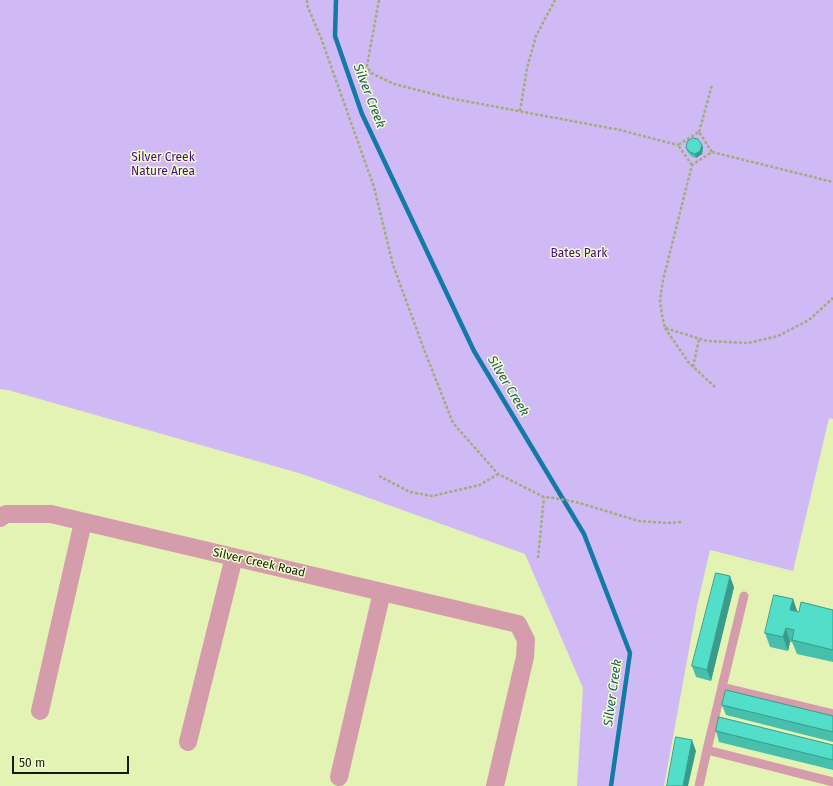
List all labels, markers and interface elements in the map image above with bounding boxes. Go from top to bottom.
water label: Silver Creek [350,62,388,130]
park label: Silver Creek Nature Area [131,151,195,179]
park label: Bates Park [551,247,607,261]
water label: Silver Creek [484,353,532,419]
street label: Silver Creek Road [211,545,307,581]
water label: Silver Creek [601,658,625,728]
scale bar [14,748,131,774]
text: 50 m [19,756,45,770]

